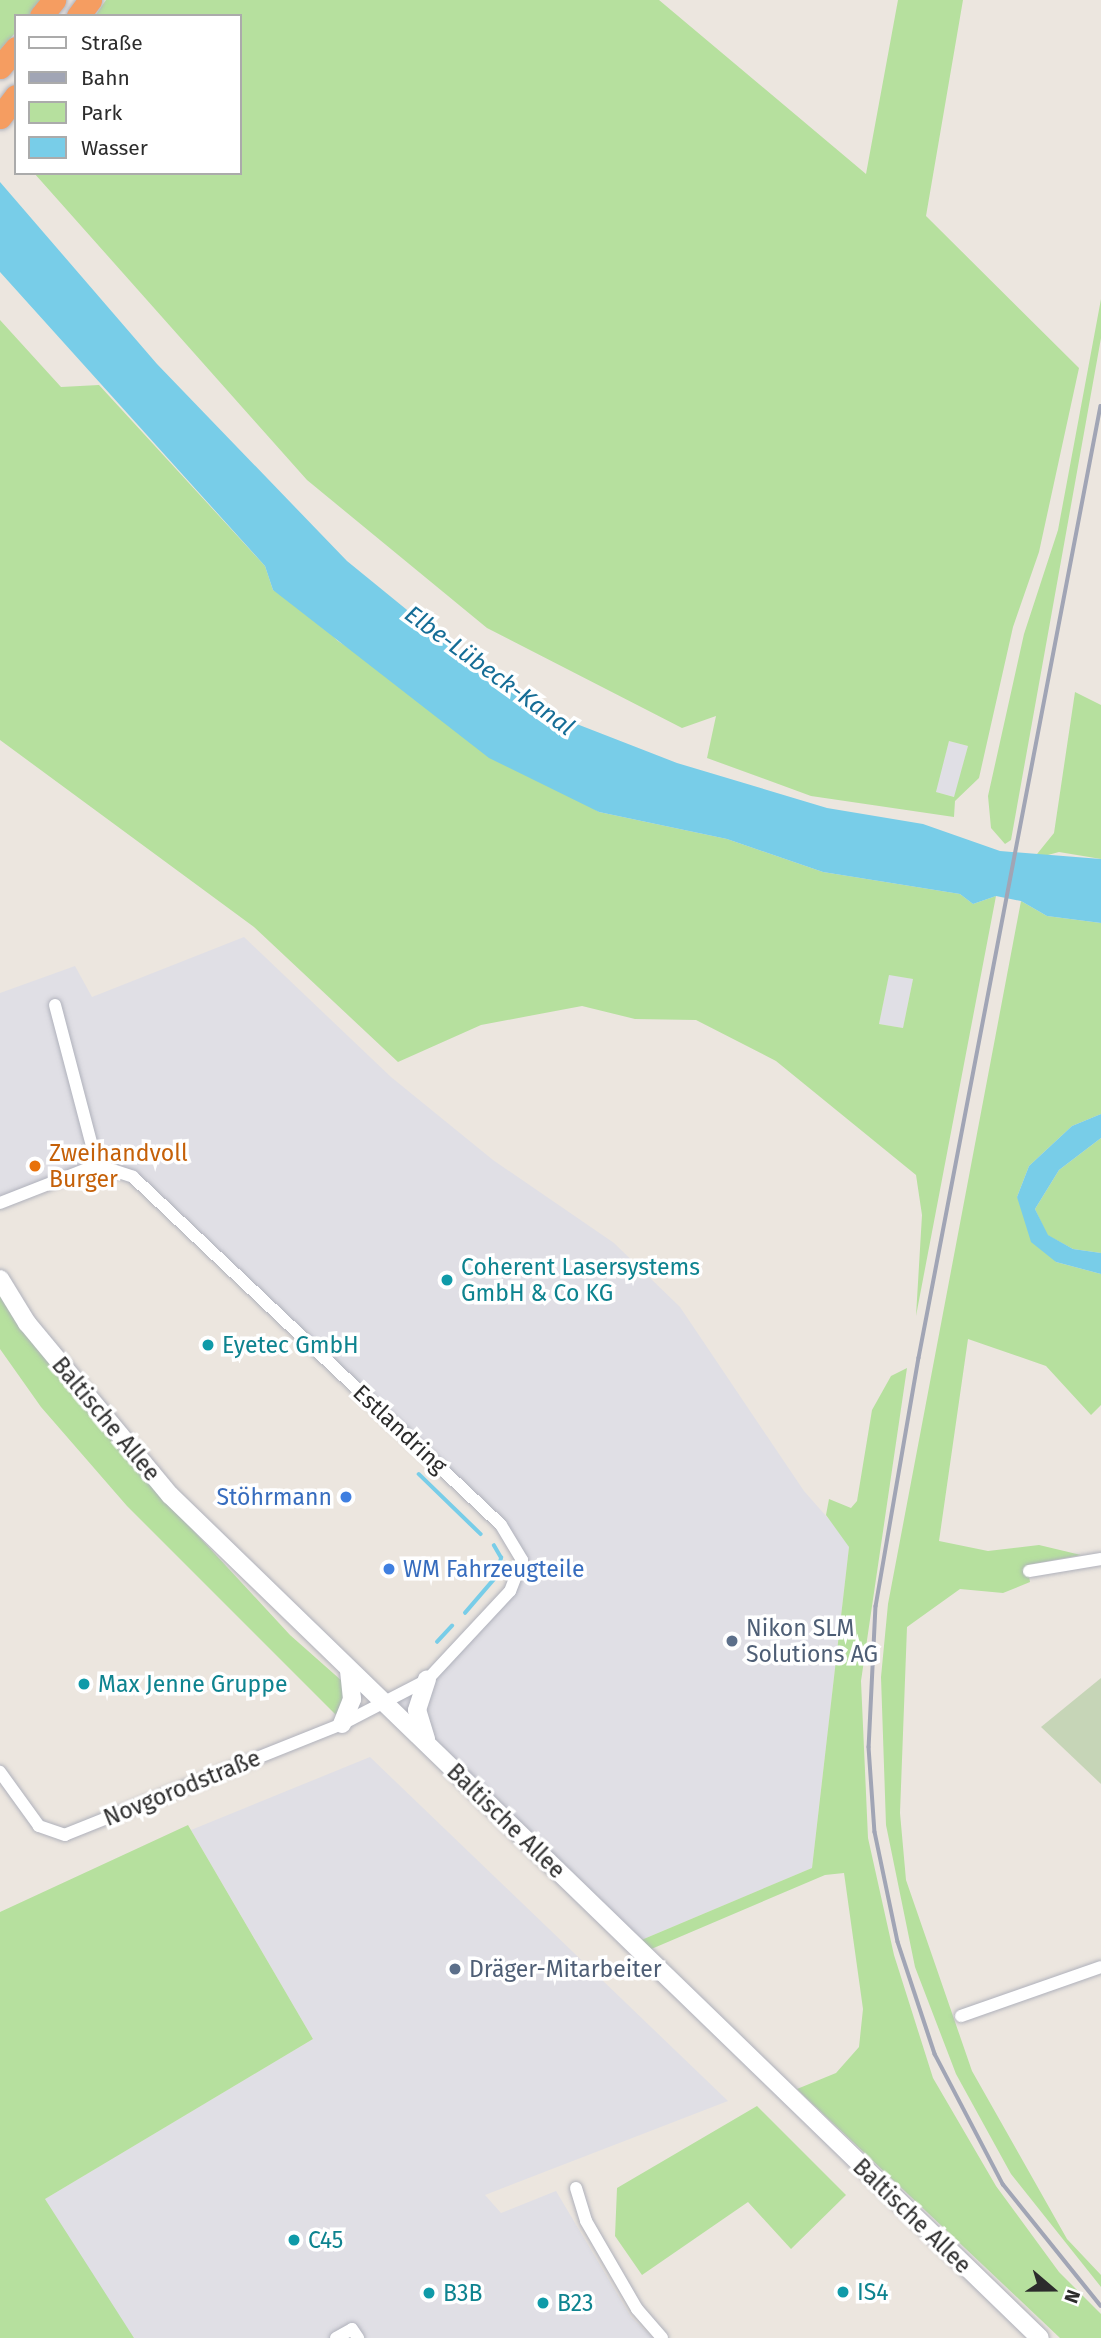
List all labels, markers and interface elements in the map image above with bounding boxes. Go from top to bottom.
legend [14,14,242,175]
text: Straße [81,30,143,56]
text: Bahn [81,65,130,91]
text: Park [81,100,122,126]
text: Wasser [81,135,148,161]
water label: Elbe-Lübeck-Kanal [399,600,579,742]
place label: Zweihandvoll Burger [49,1139,188,1193]
marker: Zweihandvoll Burger [27,1158,43,1174]
place label: Coherent Lasersystems GmbH & Co KG [461,1253,700,1307]
marker: Coherent Lasersystems GmbH & Co KG [439,1272,455,1288]
place label: Eyetec GmbH [222,1331,359,1359]
marker: Eyetec GmbH [200,1337,216,1353]
street label: Baltische Allee [46,1351,166,1487]
street label: Estlandring [347,1379,453,1479]
place label: Stöhrmann [217,1483,332,1511]
marker: Stöhrmann [338,1489,354,1505]
place label: WM Fahrzeugteile [403,1555,584,1583]
marker: WM Fahrzeugteile [381,1561,397,1577]
place label: Nikon SLM Solutions AG [746,1614,878,1668]
marker: Nikon SLM Solutions AG [724,1633,740,1649]
place label: Max Jenne Gruppe [98,1670,287,1698]
marker: Max Jenne Gruppe [76,1676,92,1692]
street label: Novgorodstraße [100,1744,264,1832]
street label: Baltische Allee [441,1758,571,1884]
place label: Dräger-Mitarbeiter [469,1955,662,1983]
marker: Dräger-Mitarbeiter [447,1961,463,1977]
street label: Baltische Allee [847,2153,977,2279]
place label: C45 [308,2226,343,2254]
marker: C45 [286,2232,302,2248]
north arrow [1017,2254,1087,2324]
place label: IS4 [857,2278,889,2306]
place label: B3B [443,2279,482,2307]
marker: IS4 [835,2284,851,2300]
marker: B3B [421,2285,437,2301]
text: N [1059,2286,1085,2306]
place label: B23 [557,2289,593,2317]
marker: B23 [535,2295,551,2311]

